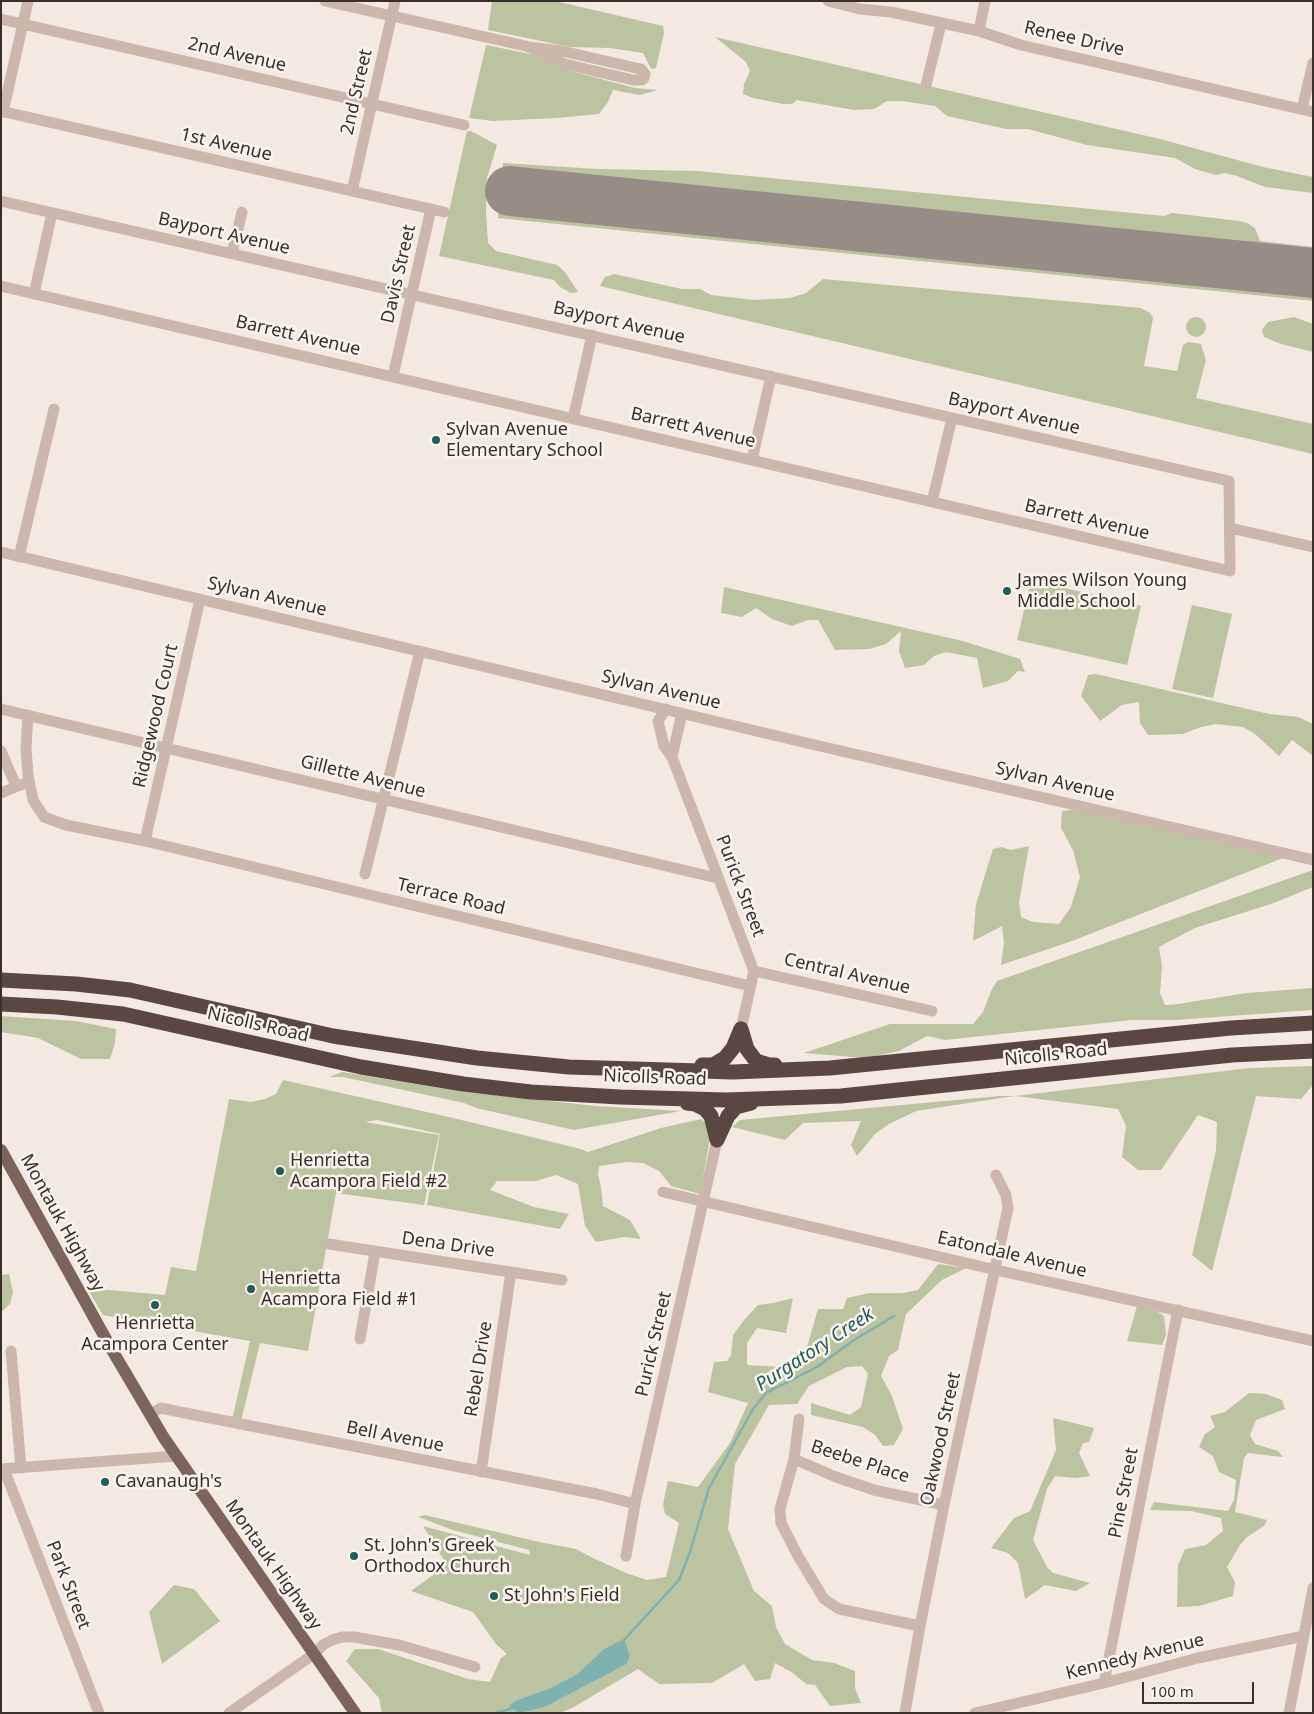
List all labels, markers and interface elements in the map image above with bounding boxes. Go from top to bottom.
street label: Renee Drive [1022,17,1126,61]
street label: 2nd Avenue [186,33,288,77]
street label: 2nd Street [337,47,377,137]
street label: 1st Avenue [178,124,274,166]
street label: Bayport Avenue [156,208,292,260]
street label: Davis Street [377,223,421,325]
street label: Bayport Avenue [551,297,687,349]
street label: Barrett Avenue [234,311,362,361]
street label: Bayport Avenue [946,388,1082,440]
street label: Barrett Avenue [629,403,757,453]
place label: Sylvan Avenue Elementary School [446,419,603,462]
marker: Sylvan Avenue Elementary School [430,434,442,446]
street label: Barrett Avenue [1023,495,1151,545]
place label: James Wilson Young Middle School [1017,570,1187,612]
street label: Sylvan Avenue [205,573,329,621]
marker: James Wilson Young Middle School [1001,585,1013,597]
street label: Ridgewood Court [129,642,183,790]
street label: Sylvan Avenue [599,666,723,714]
street label: Gillette Avenue [298,751,428,803]
street label: Sylvan Avenue [993,758,1117,806]
street label: Purick Street [711,832,769,940]
street label: Terrace Road [395,874,507,920]
street label: Central Avenue [782,949,912,999]
street label: Nicolls Road [205,1003,311,1047]
street label: Nicolls Road [1003,1039,1109,1071]
street label: Nicolls Road [603,1065,707,1091]
street label: Montauk Highway [15,1150,109,1296]
place label: Henrietta Acampora Field #2 [290,1150,447,1192]
marker: Henrietta Acampora Field #2 [274,1165,286,1177]
street label: Eatondale Avenue [935,1227,1089,1283]
street label: Dena Drive [400,1228,496,1262]
place label: Henrietta Acampora Field #1 [261,1268,418,1310]
marker: Henrietta Acampora Field #1 [245,1283,257,1295]
street label: Purick Street [631,1289,677,1399]
marker: Henrietta Acampora Center [149,1299,161,1311]
water label: Purgatory Creek [752,1303,878,1397]
place label: Henrietta Acampora Center [81,1313,229,1356]
street label: Rebel Drive [461,1320,497,1418]
street label: Oakwood Street [916,1370,966,1508]
street label: Bell Avenue [344,1417,446,1457]
street label: Beebe Place [808,1436,912,1488]
street label: Pine Street [1105,1446,1143,1540]
place label: Cavanaugh's [115,1471,222,1493]
marker: Cavanaugh's [99,1476,111,1488]
street label: Montauk Highway [220,1496,326,1634]
place label: St. John's Greek Orthodox Church [364,1535,510,1578]
street label: Park Street [41,1538,95,1632]
marker: St. John's Greek Orthodox Church [348,1550,360,1562]
place label: St John's Field [504,1585,620,1607]
marker: St John's Field [488,1590,500,1602]
street label: Kennedy Avenue [1064,1629,1206,1685]
scale bar [1144,1672,1256,1704]
text: 100 m [1150,1681,1194,1701]

